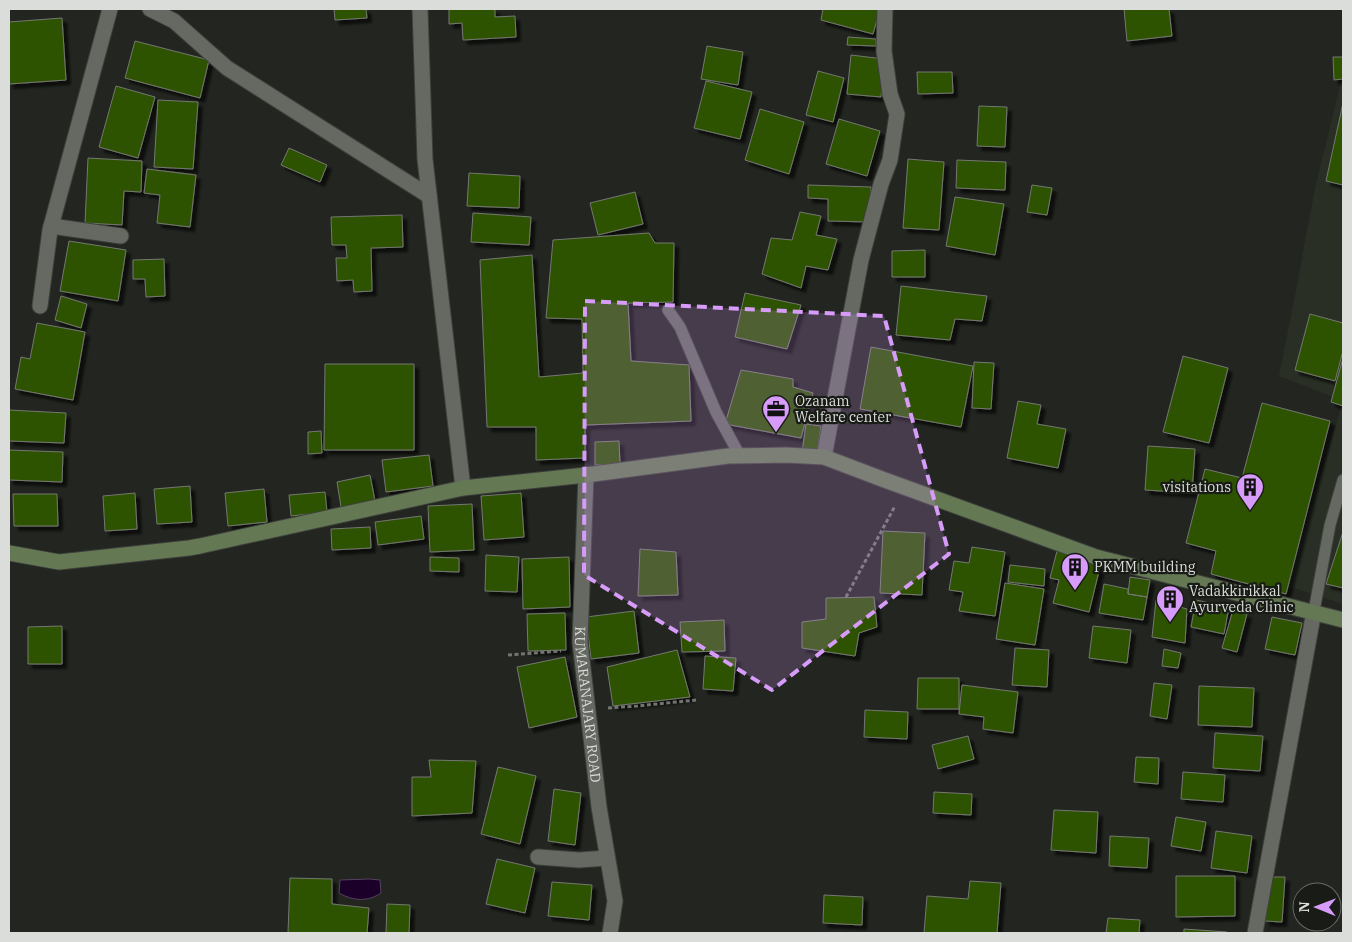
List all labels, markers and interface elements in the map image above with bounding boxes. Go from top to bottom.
place label: Ozanam Welfare center [795,392,892,426]
office icon: Ozanam Welfare center [761,394,791,433]
building icon: visitations [1235,472,1265,511]
place label: visitations [1162,478,1231,496]
building icon: PKMM building [1060,552,1090,591]
place label: PKMM building [1094,558,1196,576]
place label: Vadakkirikkal Ayurveda Clinic [1189,582,1294,616]
building icon: Vadakkirikkal Ayurveda Clinic [1155,584,1185,623]
street label: KUMARANAJARY ROAD [571,626,605,784]
north arrow [1292,882,1342,932]
text: N [1295,901,1313,912]

